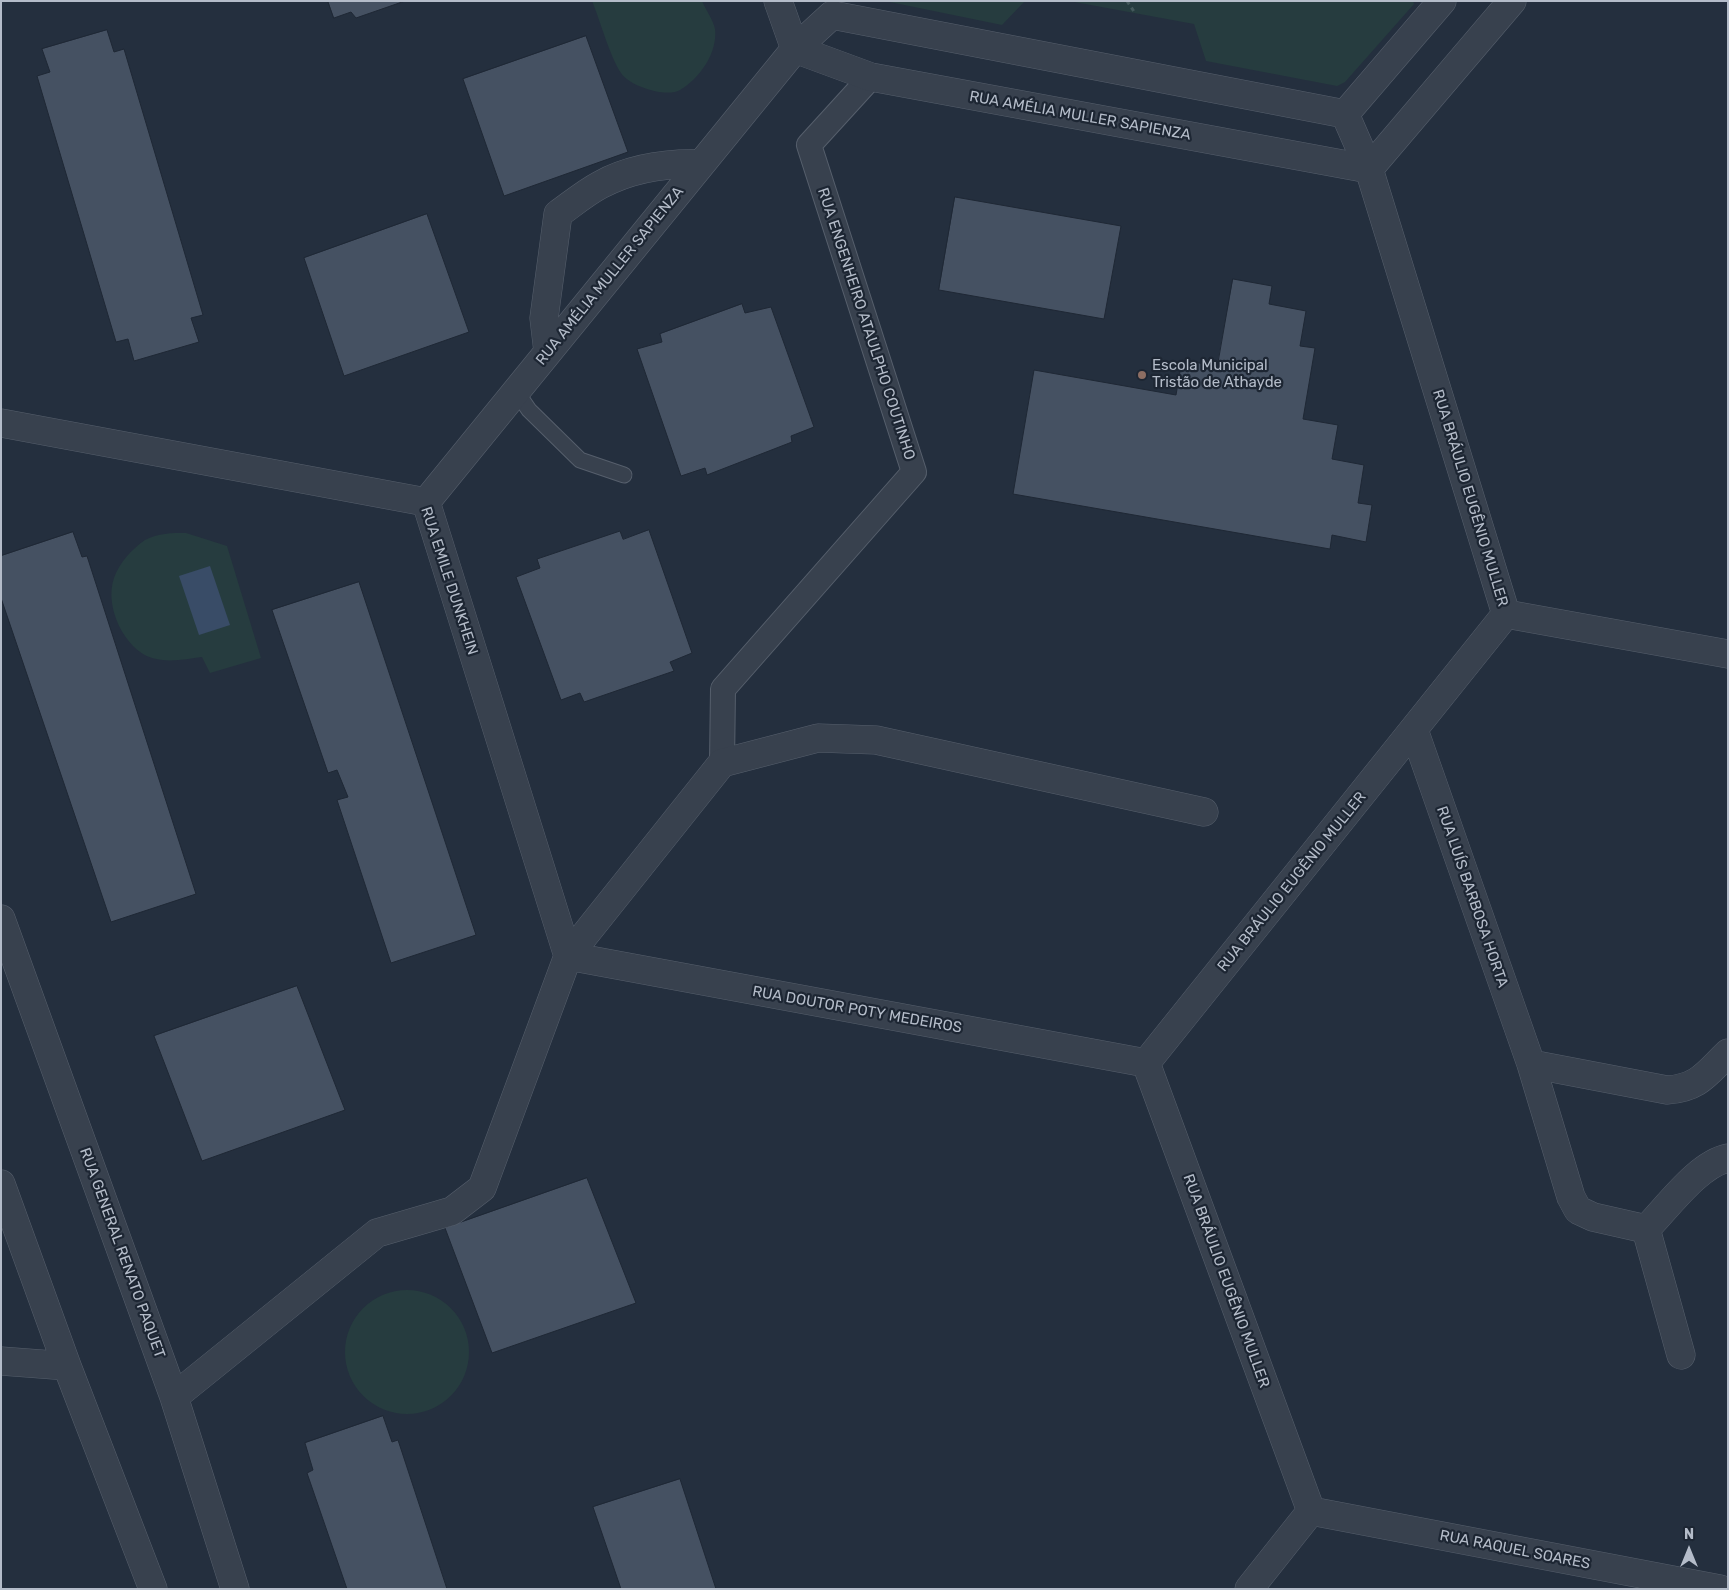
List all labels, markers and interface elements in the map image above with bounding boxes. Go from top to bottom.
street label: RUA AMÉLIA MULLER SAPIENZA [968,88,1192,144]
street label: RUA AMÉLIA MULLER SAPIENZA [532,183,688,369]
street label: RUA ENGENHEIRO ATAULPHO COUTINHO [813,186,919,462]
place label: Escola Municipal Tristão de Athayde [1152,357,1282,392]
marker: Escola Municipal Tristão de Athayde [1136,369,1148,381]
street label: RUA BRÁULIO EUGÊNIO MULLER [1428,387,1512,609]
street label: RUA EMILE DUNKHEIN [417,505,481,657]
street label: RUA BRÁULIO EUGÊNIO MULLER [1214,789,1370,975]
street label: RUA LUÍS BARBOSA HORTA [1432,804,1512,990]
street label: RUA DOUTOR POTY MEDEIROS [751,983,963,1037]
street label: RUA GENERAL RENATO PAQUET [75,1145,169,1361]
street label: RUA BRÁULIO EUGÊNIO MULLER [1179,1172,1273,1390]
north arrow [1664,1525,1714,1575]
text: N [1684,1526,1694,1543]
street label: RUA RAQUEL SOARES [1438,1527,1592,1573]

